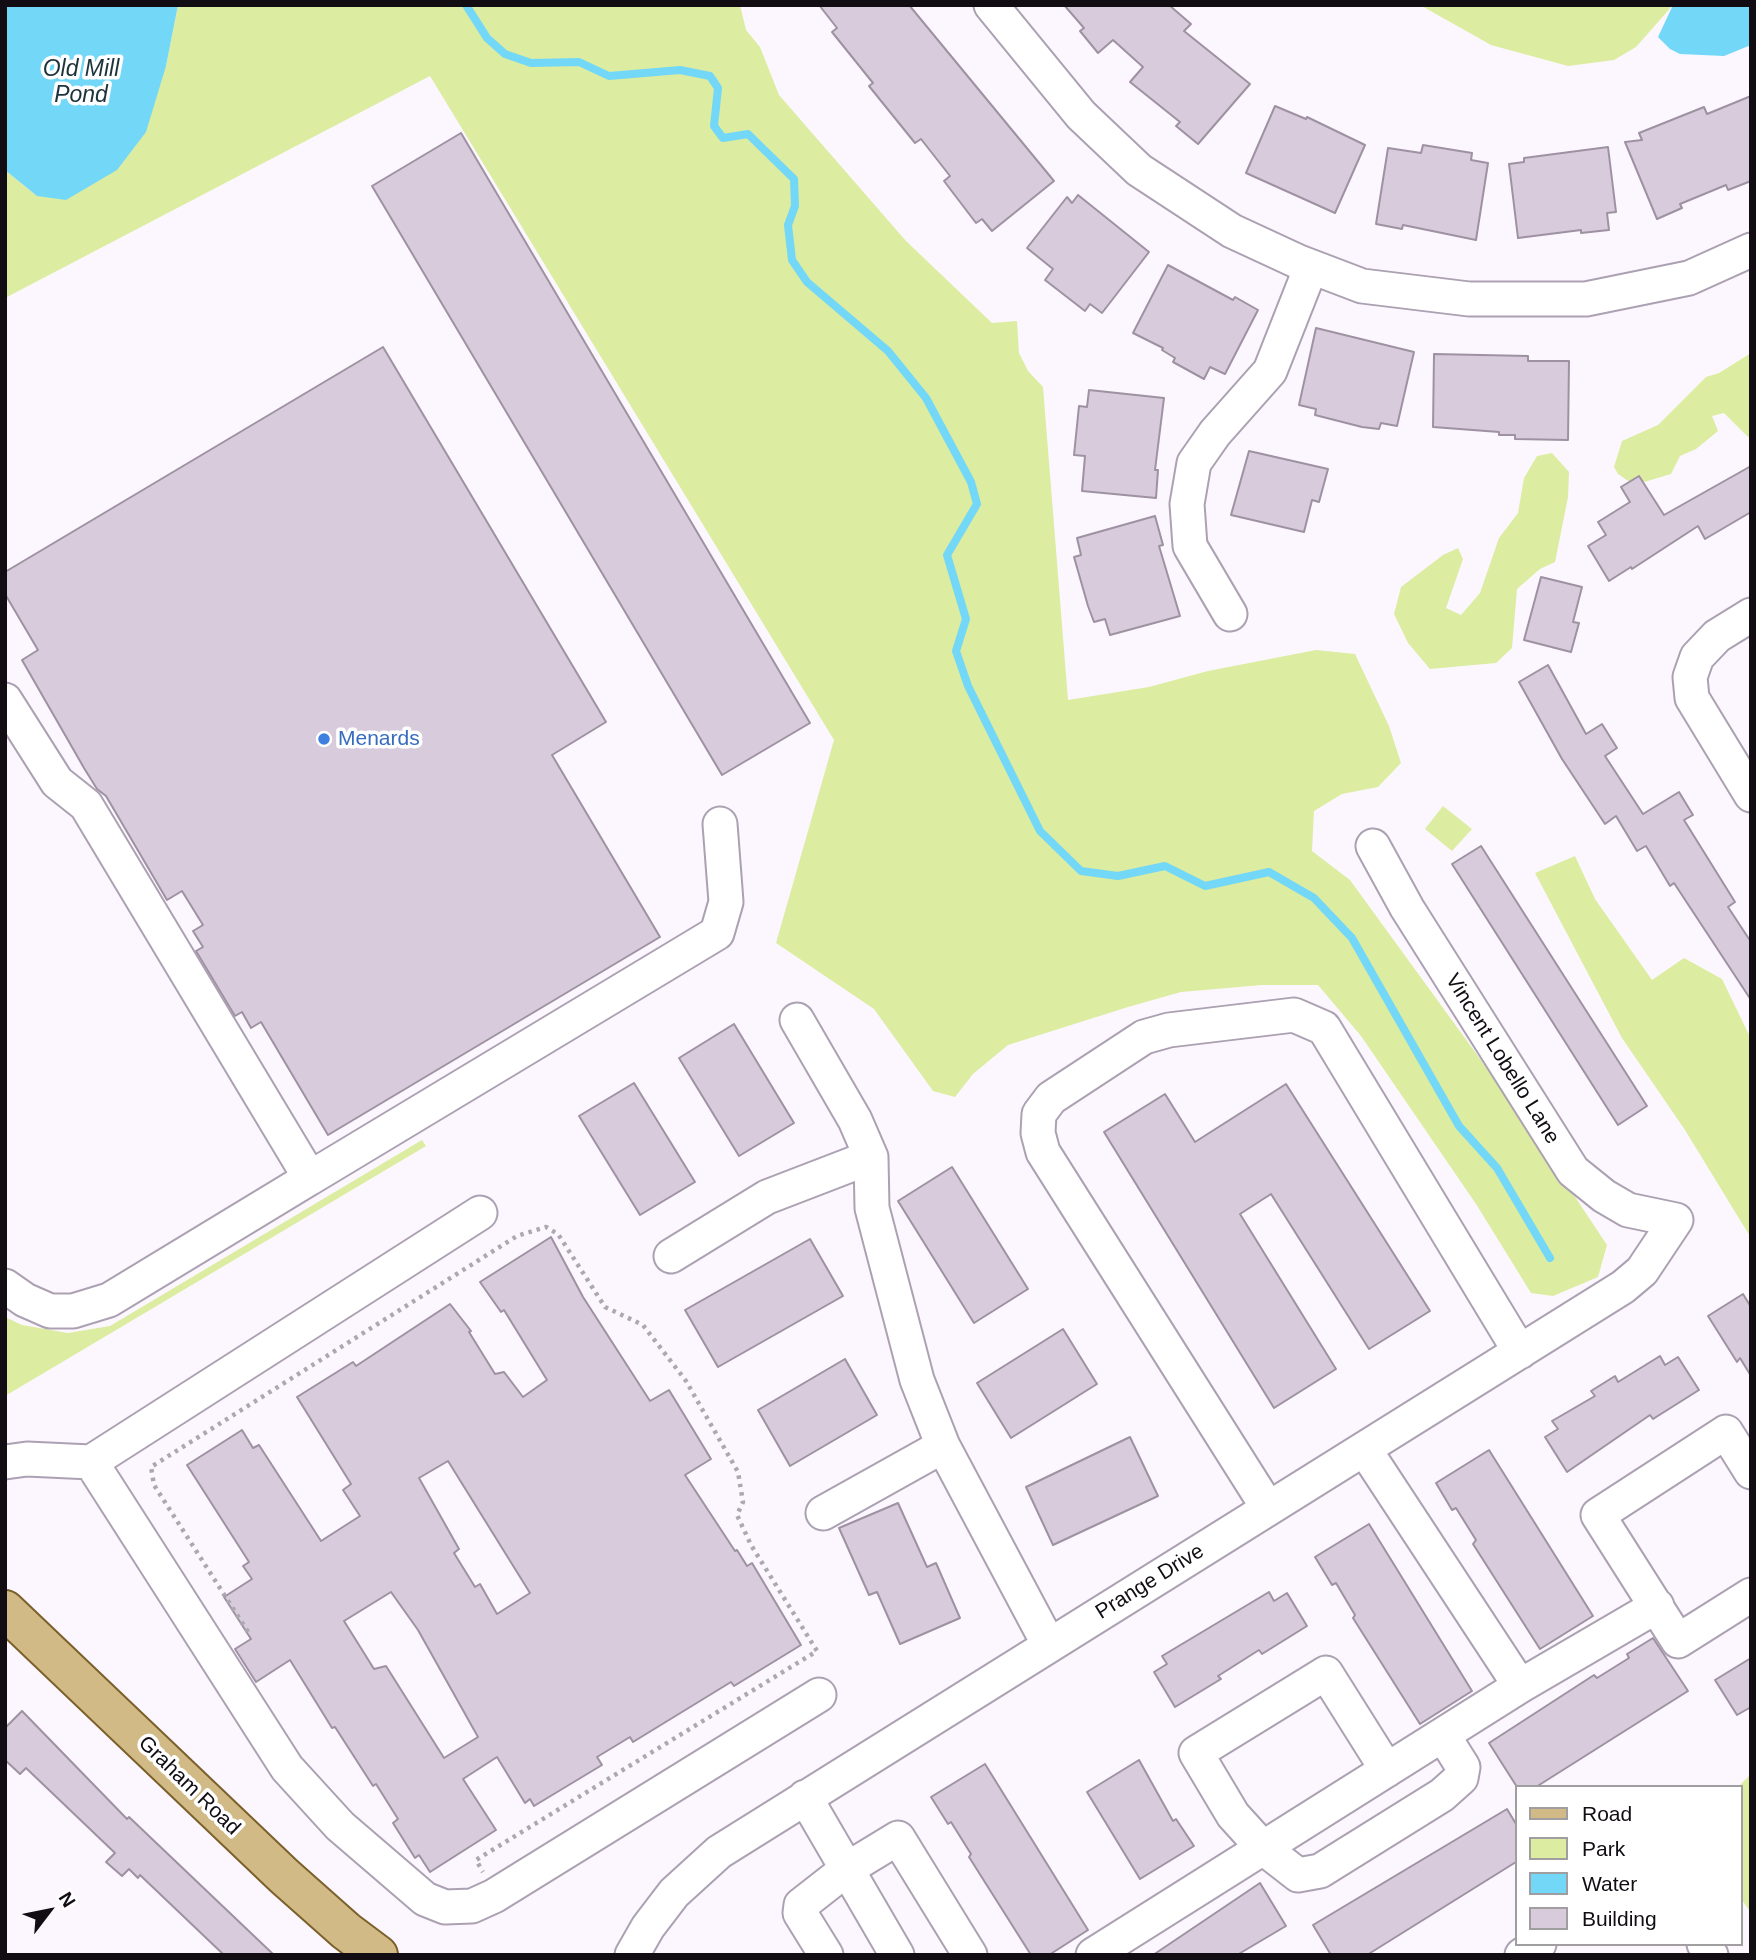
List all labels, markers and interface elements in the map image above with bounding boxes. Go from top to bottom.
water label: Old Mill Pond [43,56,119,110]
place label: Menards [338,726,420,752]
marker: Menards [316,731,332,747]
street label: Vincent Lobello Lane [1439,969,1565,1149]
street label: Prange Drive [1091,1539,1209,1625]
street label: Graham Road [133,1731,245,1841]
legend [1514,1785,1742,1946]
text: Road [1582,1802,1632,1825]
text: Park [1582,1837,1625,1860]
text: Water [1582,1872,1637,1895]
north arrow [14,1876,84,1946]
text: N [55,1888,80,1911]
text: Building [1582,1907,1657,1930]

